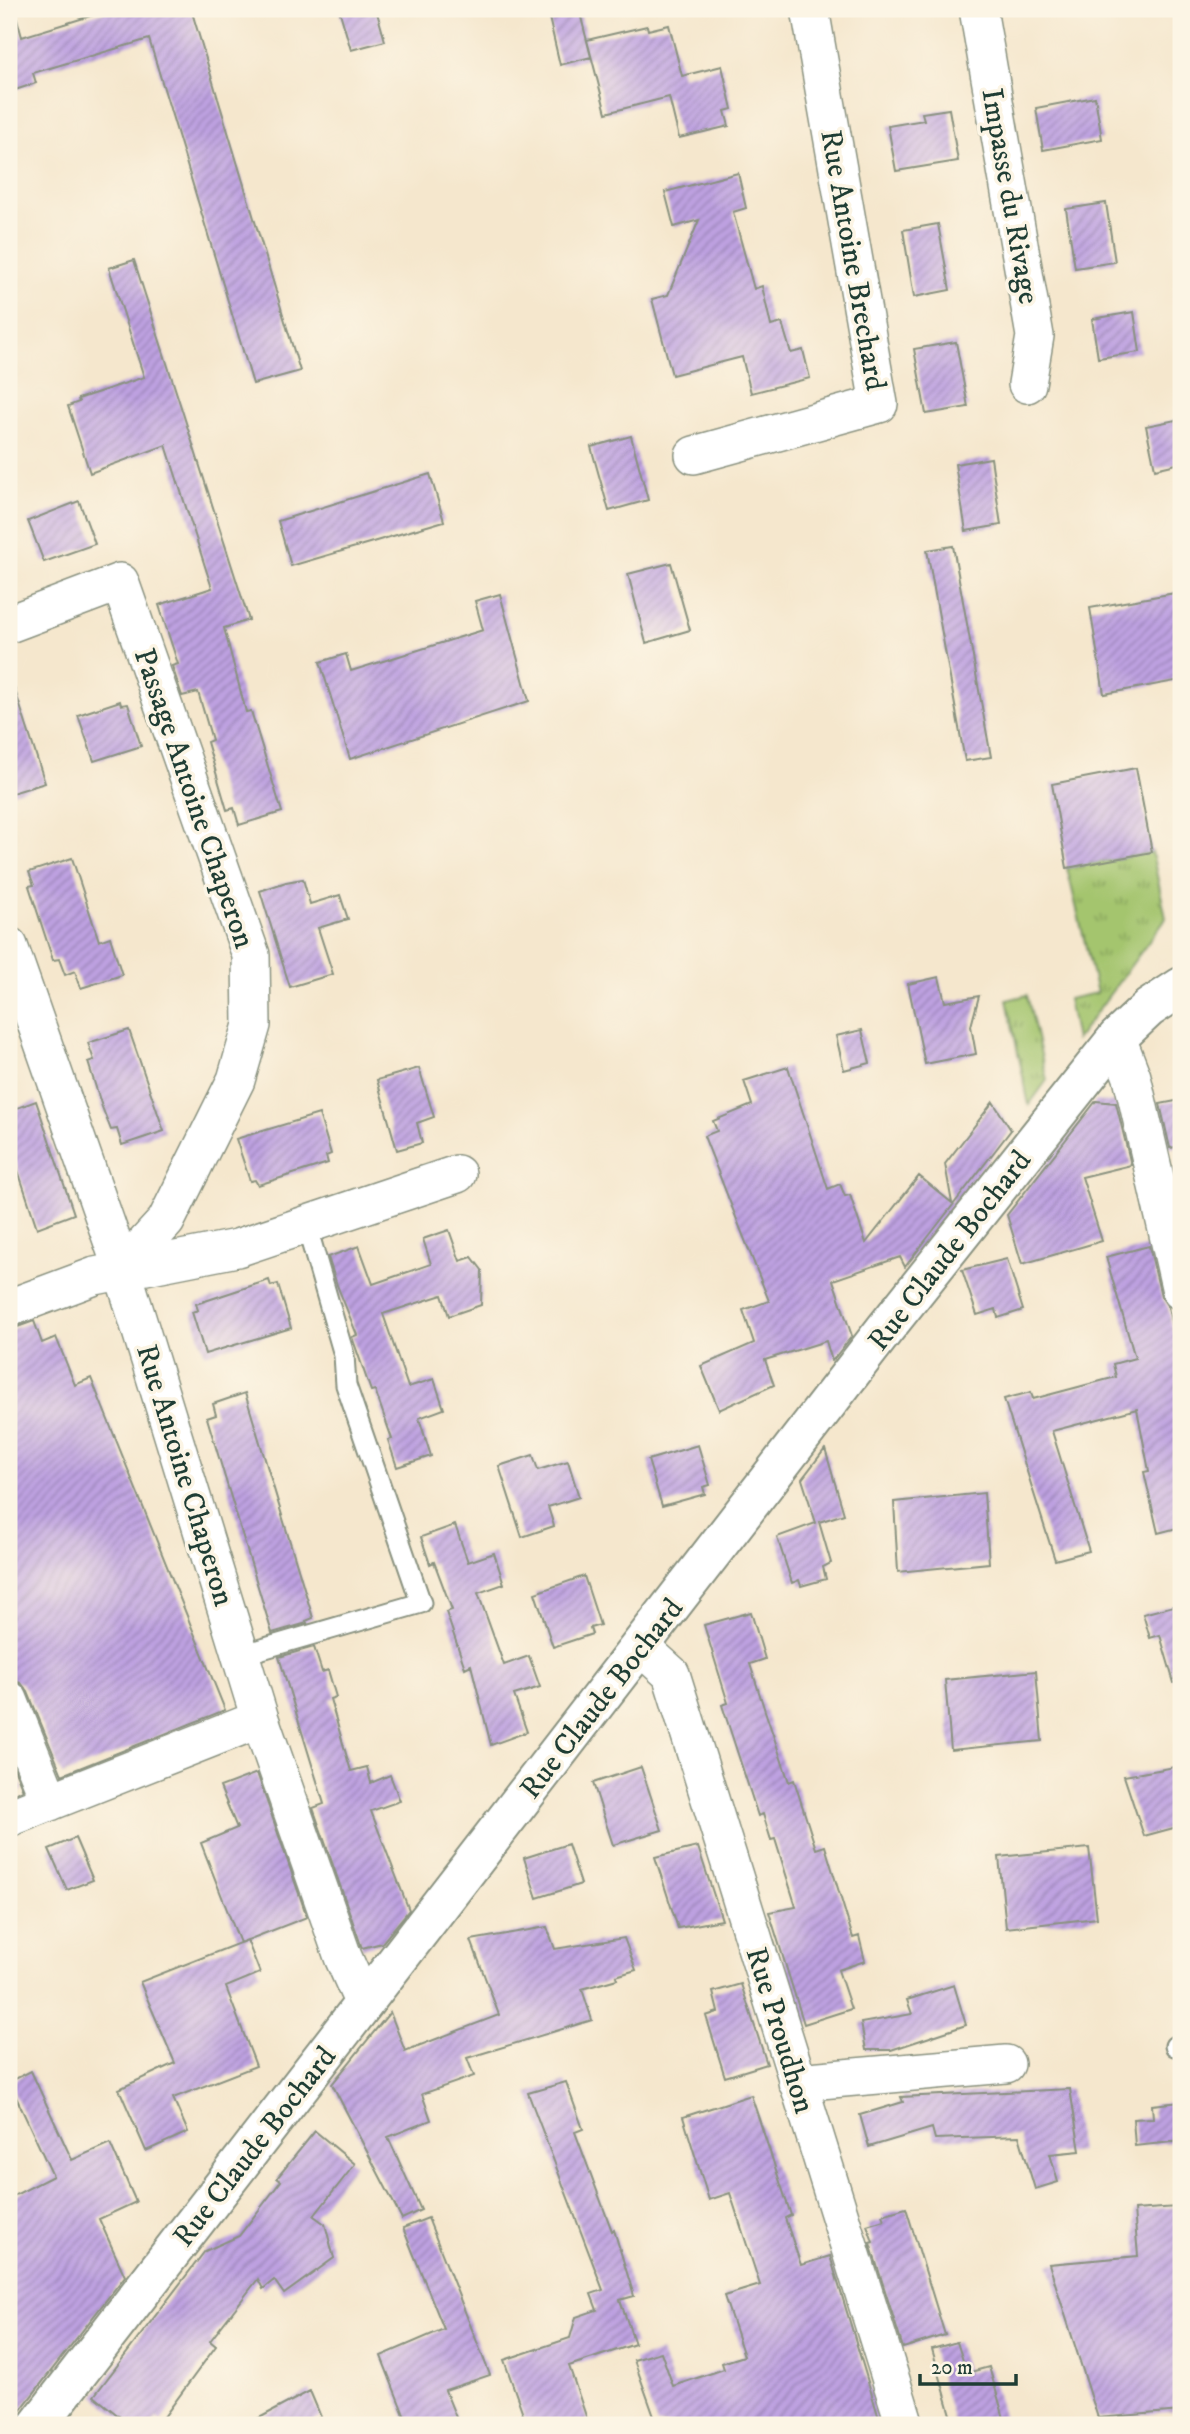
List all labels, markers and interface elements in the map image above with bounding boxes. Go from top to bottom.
street label: Impasse du Rivage [972,86,1047,307]
street label: Rue Antoine Brechard [811,127,894,394]
street label: Passage Antoine Chaperon [125,644,262,954]
street label: Rue Claude Bochard [860,1143,1040,1359]
street label: Rue Antoine Chaperon [127,1340,242,1611]
street label: Rue Claude Bochard [512,1591,692,1807]
street label: Rue Proudhon [737,1943,822,2118]
street label: Rue Claude Bochard [165,2039,345,2255]
scale bar [920,2343,1017,2387]
text: 20 m [931,2355,973,2381]

